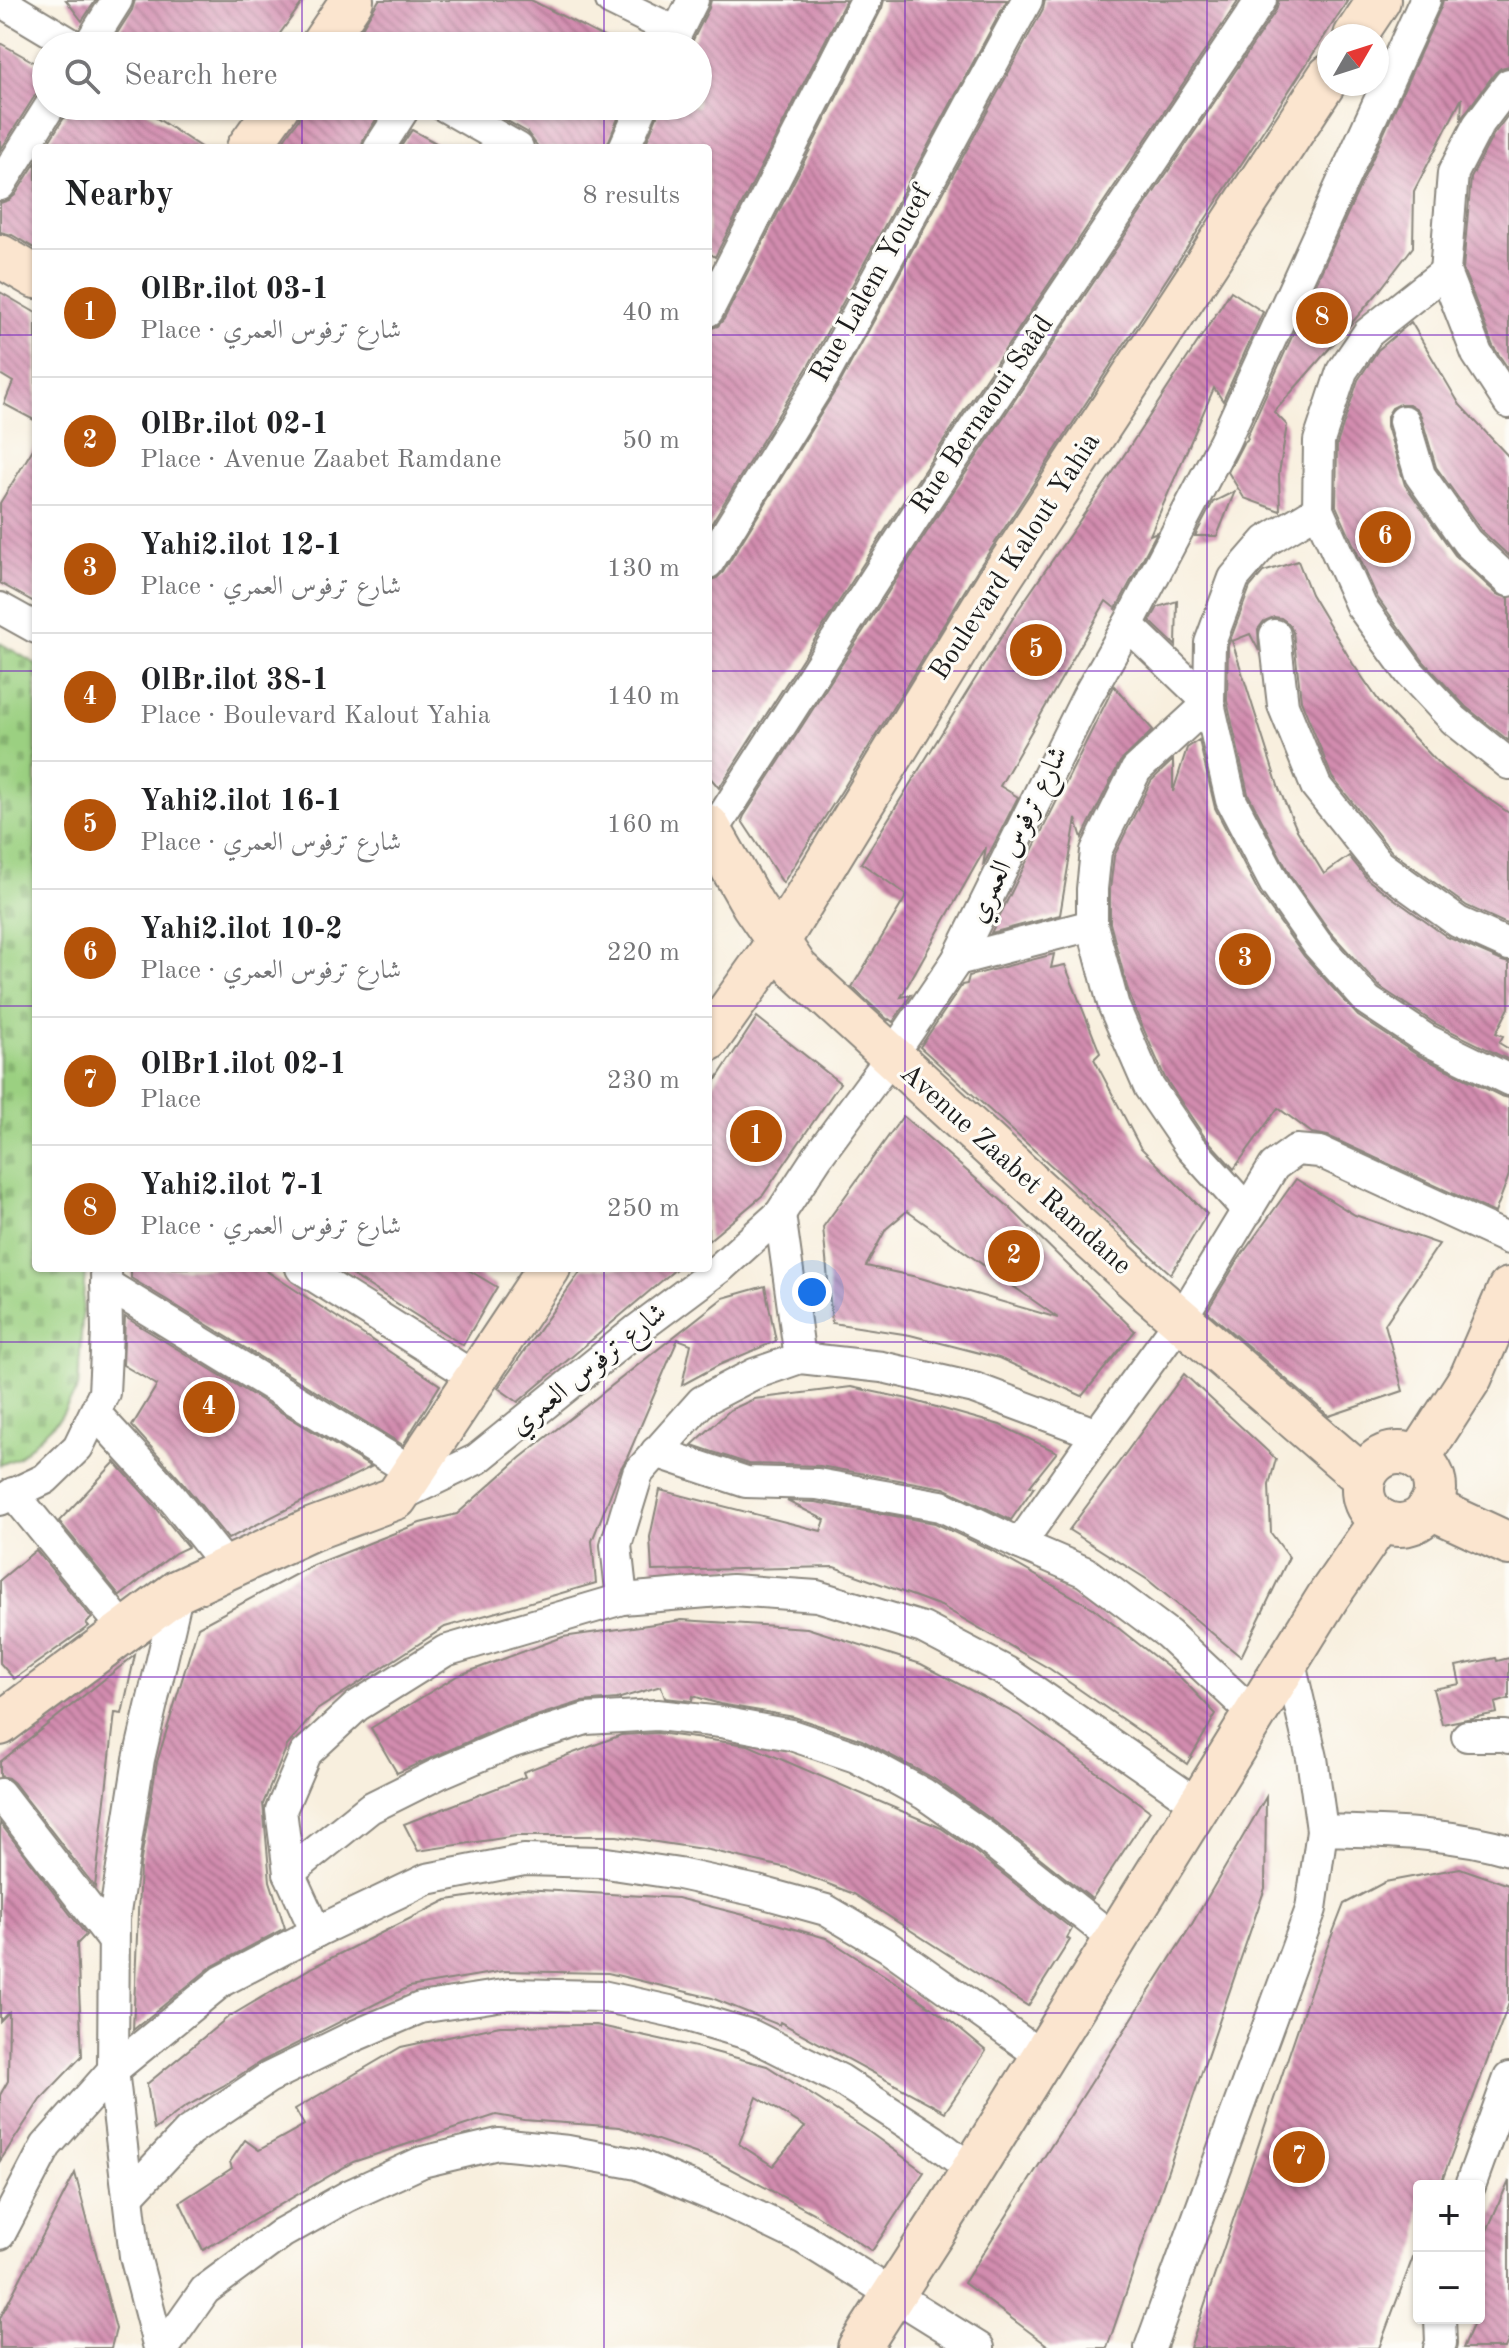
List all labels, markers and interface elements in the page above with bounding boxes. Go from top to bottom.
north arrow [1317,24,1389,96]
search box [32,32,712,120]
icon: search [60,54,104,98]
text: Search here [124,61,278,91]
text: Nearby [64,179,174,213]
street label: Rue Lalem Youcef [806,179,939,387]
text: 8 results [582,183,680,209]
text: OlBr.ilot 03-1 [140,275,329,305]
pin: 8 [1296,288,1348,348]
text: 1 [82,300,98,326]
text: 40 m [622,300,680,326]
street label: Rue Bernaoui Saâd [906,311,1060,519]
text: Place · شارع ترفوس العمري [140,318,401,344]
text: OlBr.ilot 02-1 [140,410,329,440]
text: 2 [82,428,98,454]
text: 50 m [622,428,680,454]
street label: Boulevard Kalout Yahia [926,428,1106,686]
text: Place · Avenue Zaabet Ramdane [140,447,501,473]
pin: 6 [1359,507,1411,567]
text: Yahi2.ilot 12-1 [140,531,343,561]
text: 3 [82,556,98,582]
text: 130 m [607,556,680,582]
text: Place · شارع ترفوس العمري [140,574,401,600]
pin: 5 [1010,620,1062,680]
text: OlBr.ilot 38-1 [140,666,329,696]
text: 4 [82,684,98,710]
text: 140 m [607,684,680,710]
text: Place · Boulevard Kalout Yahia [140,703,490,729]
street label: شارع ترفوس العمري [964,742,1080,931]
text: Yahi2.ilot 16-1 [140,787,343,817]
text: 5 [82,812,98,838]
text: 160 m [607,812,680,838]
text: Place · شارع ترفوس العمري [140,830,401,856]
text: Yahi2.ilot 10-2 [140,915,343,945]
pin: 3 [1219,929,1271,989]
text: 6 [82,940,98,966]
text: 220 m [607,940,680,966]
text: Place · شارع ترفوس العمري [140,958,401,984]
text: OlBr1.ilot 02-1 [140,1050,347,1080]
street label: Avenue Zaabet Ramdane [894,1059,1136,1281]
text: 7 [82,1068,98,1094]
text: 230 m [607,1068,680,1094]
text: Place [140,1087,201,1113]
pin: 1 [730,1106,782,1166]
text: Yahi2.ilot 7-1 [140,1171,325,1201]
text: 8 [82,1196,98,1222]
text: 250 m [607,1196,680,1222]
text: Place · شارع ترفوس العمري [140,1214,401,1240]
pin: 2 [988,1226,1040,1286]
your location [792,1272,832,1312]
street label: شارع ترفوس العمري [505,1299,677,1447]
pin: 4 [183,1377,235,1437]
pin: 7 [1273,2127,1325,2187]
map controls [1413,2180,1485,2324]
button: + [1413,2180,1485,2252]
button: − [1413,2252,1485,2324]

